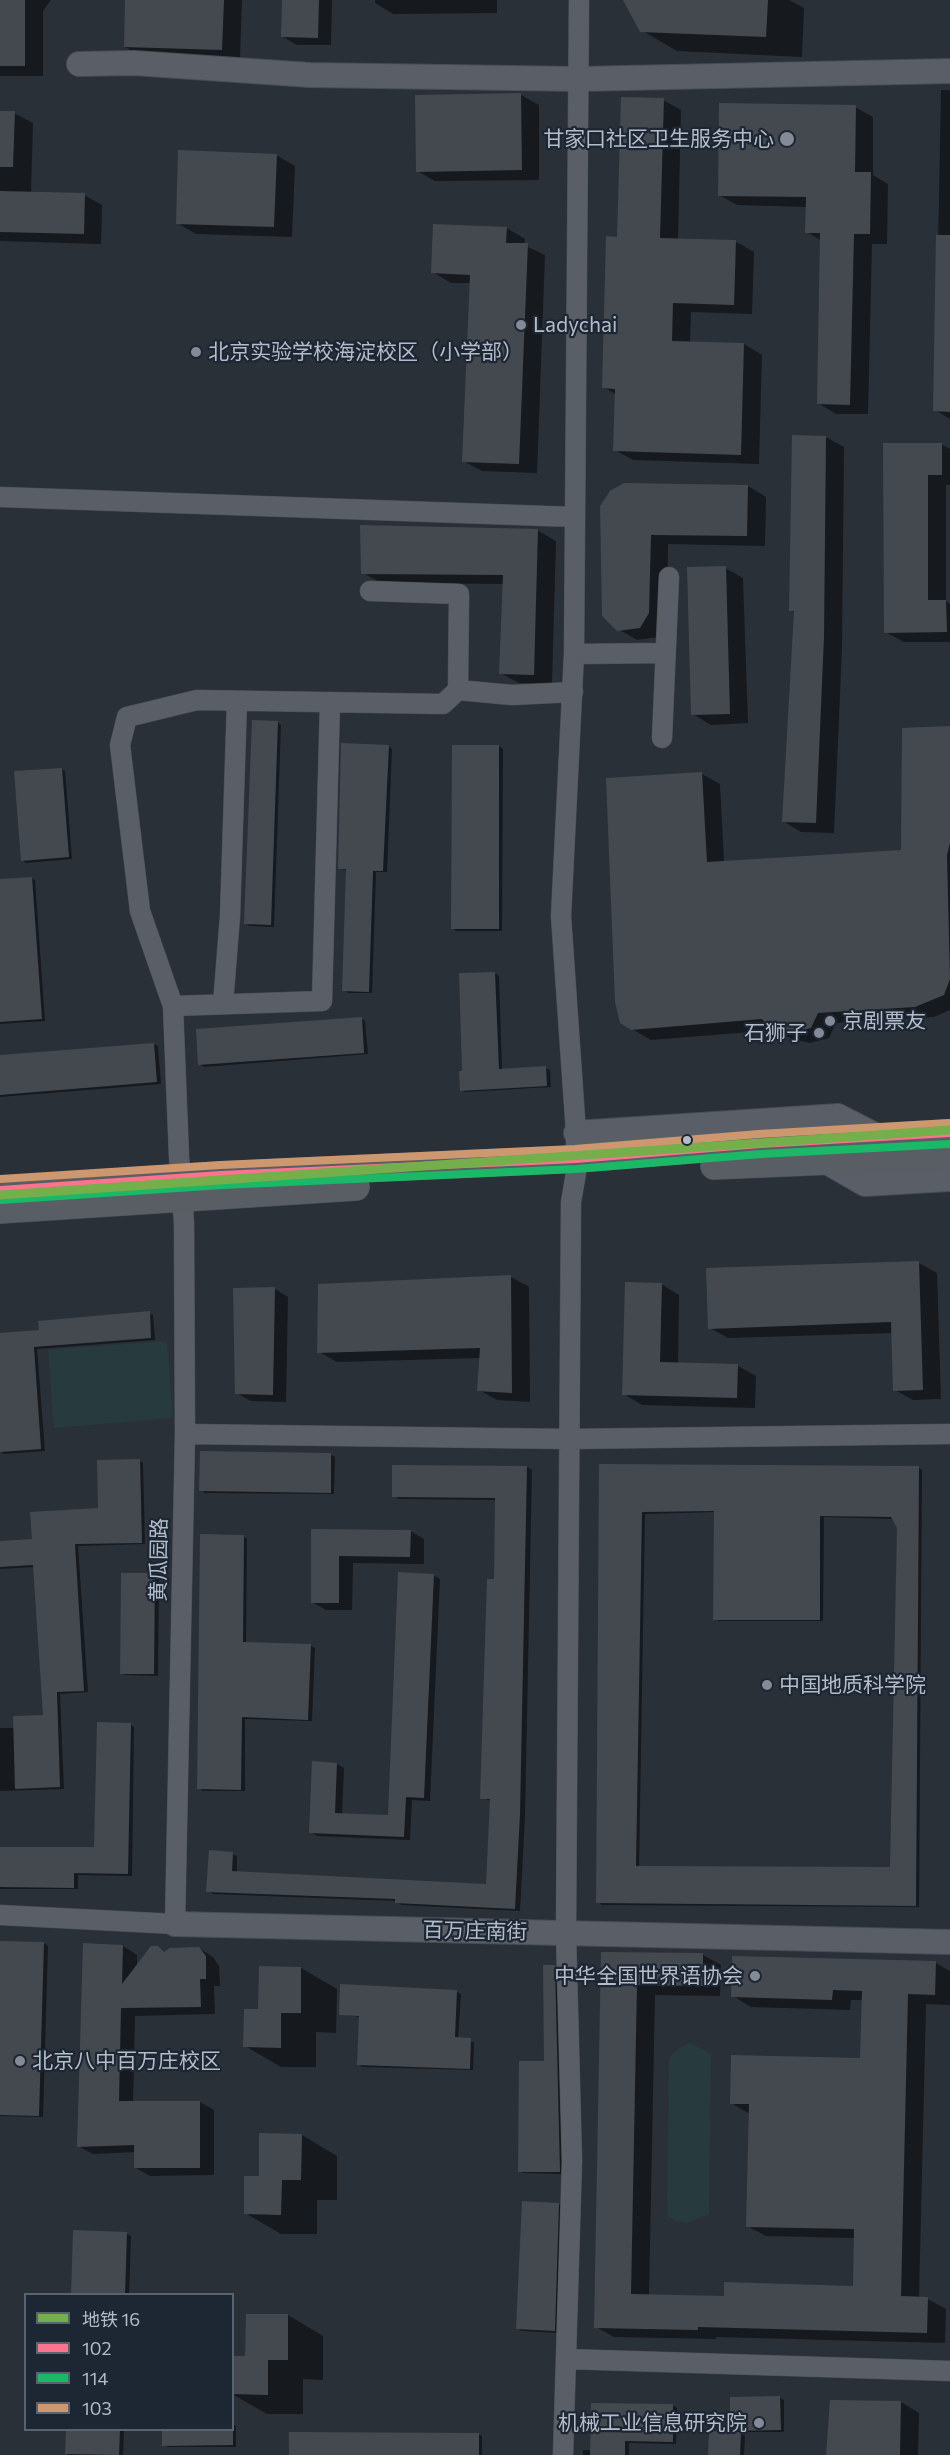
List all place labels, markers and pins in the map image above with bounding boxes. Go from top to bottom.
place label: 甘家口社区卫生服务中心 [543,126,774,152]
marker: 甘家口社区卫生服务中心 [778,130,796,148]
place label: Ladychai [533,312,617,338]
marker: Ladychai [514,318,528,332]
place label: 北京实验学校海淀校区（小学部） [208,339,523,365]
marker: 北京实验学校海淀校区（小学部） [189,345,203,359]
place label: 京剧票友 [842,1008,926,1034]
marker: 京剧票友 [823,1014,837,1028]
place label: 石狮子 [744,1020,807,1046]
marker: 石狮子 [812,1026,826,1040]
unlabelled marker [681,1134,693,1146]
place label: 中国地质科学院 [779,1672,926,1698]
marker: 中国地质科学院 [760,1678,774,1692]
place label: 中华全国世界语协会 [554,1963,743,1989]
marker: 中华全国世界语协会 [748,1969,762,1983]
place label: 北京八中百万庄校区 [32,2048,221,2074]
marker: 北京八中百万庄校区 [13,2054,27,2068]
place label: 机械工业信息研究院 [558,2410,747,2436]
marker: 机械工业信息研究院 [752,2416,766,2430]

